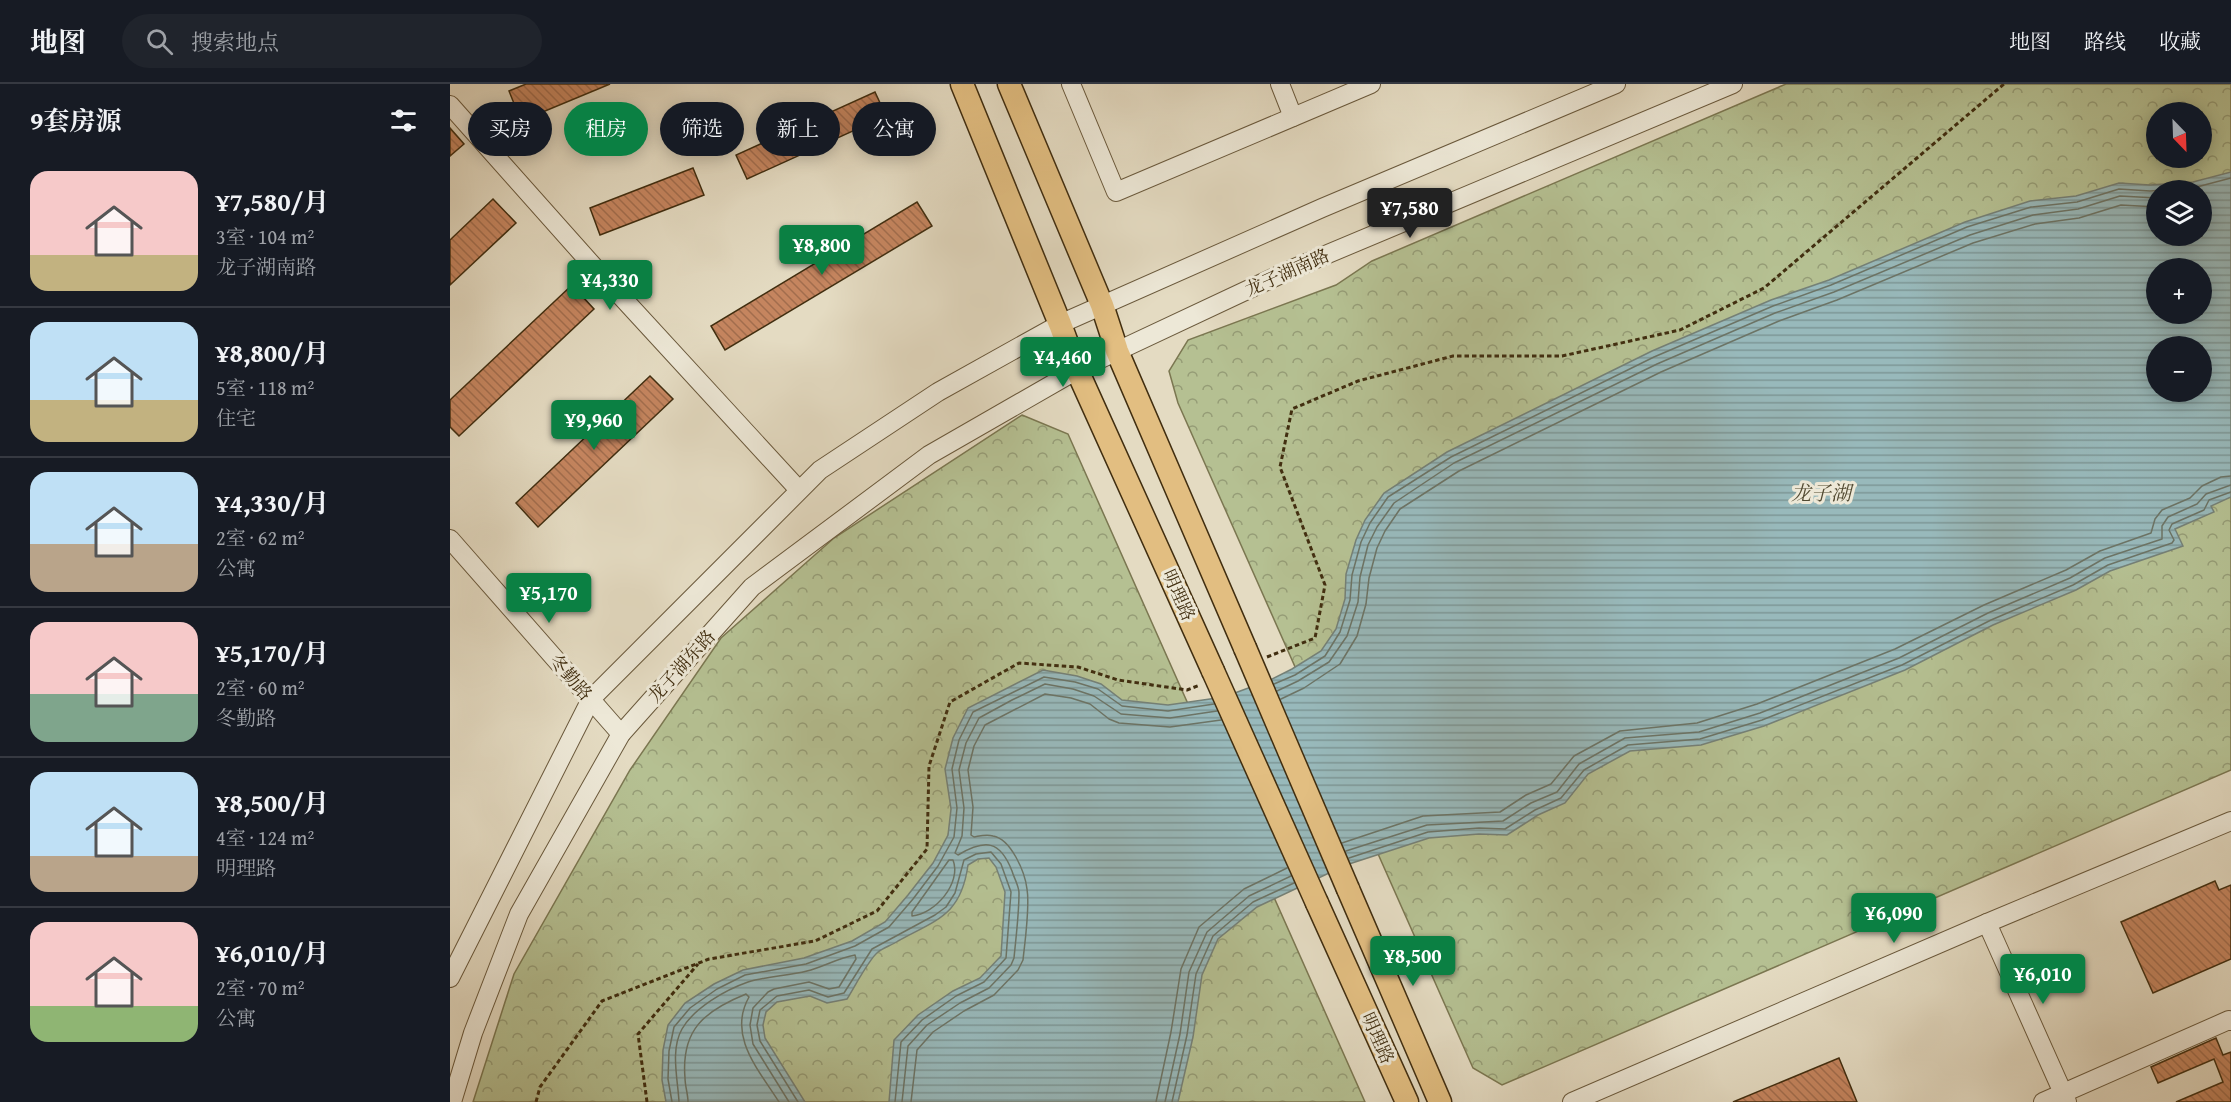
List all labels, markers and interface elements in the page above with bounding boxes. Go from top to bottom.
search box [122,14,542,68]
text: 地图 [30,21,86,62]
icon: search [143,25,176,58]
text: 搜索地点 [191,26,279,58]
text: 地图 [2009,26,2051,57]
text: 路线 [2084,26,2126,57]
text: 收藏 [2159,26,2201,57]
text: 9套房源 [30,101,121,140]
chip: 买房 [468,102,552,156]
chip: 租房 [564,102,648,156]
chip: 筛选 [660,102,744,156]
chip: 新上 [756,102,840,156]
chip: 公寓 [852,102,936,156]
north arrow [2146,102,2212,168]
map controls [2146,102,2212,402]
icon: filters [387,104,420,137]
button: layers [2146,180,2212,246]
text: ¥7,580/月 [216,182,329,221]
pin: ¥7,580 [1361,188,1459,239]
text: ¥7,580 [1381,193,1439,222]
icon: home [78,195,150,267]
text: 3室 · 104 m² [216,222,314,251]
pin: ¥8,800 [773,225,871,276]
text: ¥8,800 [793,230,851,259]
street label: 龙子湖南路 [1240,241,1334,303]
text: 龙子湖南路 [216,252,316,281]
button: + [2146,258,2212,324]
pin: ¥4,330 [561,260,659,311]
text: ¥4,330 [581,265,639,294]
text: ¥8,800/月 [216,333,329,372]
button: − [2146,336,2212,402]
pin: ¥4,460 [1014,337,1112,388]
text: ¥4,460 [1034,342,1092,371]
icon: home [78,346,150,418]
text: 5室 · 118 m² [216,373,314,402]
pin: ¥9,960 [545,400,643,451]
text: 住宅 [216,403,256,432]
text: ¥9,960 [565,405,623,434]
water label: 龙子湖 [1791,478,1854,507]
text: ¥4,330/月 [216,483,329,522]
icon: home [78,496,150,568]
text: 2室 · 62 m² [216,523,305,552]
text: 公寓 [216,553,256,582]
street label: 明理路 [1156,565,1202,625]
pin: ¥5,170 [500,573,598,624]
text: ¥5,170 [520,578,578,607]
street label: 龙子湖东路 [641,624,721,708]
text: ¥5,170/月 [216,633,329,672]
icon: home [78,646,150,718]
street label: 冬勤路 [543,648,599,706]
text: 2室 · 60 m² [216,673,305,702]
text: 冬勤路 [216,703,276,732]
text: ¥8,500/月 [216,783,329,822]
icon: home [78,796,150,868]
text: 4室 · 124 m² [216,823,314,852]
text: 明理路 [216,853,276,882]
pin: ¥6,090 [1845,893,1943,944]
text: ¥6,090 [1865,898,1923,927]
text: ¥6,010/月 [216,933,329,972]
pin: ¥8,500 [1364,936,1462,987]
text: ¥8,500 [1384,941,1442,970]
icon: home [78,946,150,1018]
pin: ¥6,010 [1994,954,2092,1005]
text: ¥6,010 [2014,959,2072,988]
text: 2室 · 70 m² [216,973,305,1002]
text: 公寓 [216,1003,256,1032]
street label: 明理路 [1355,1008,1401,1068]

